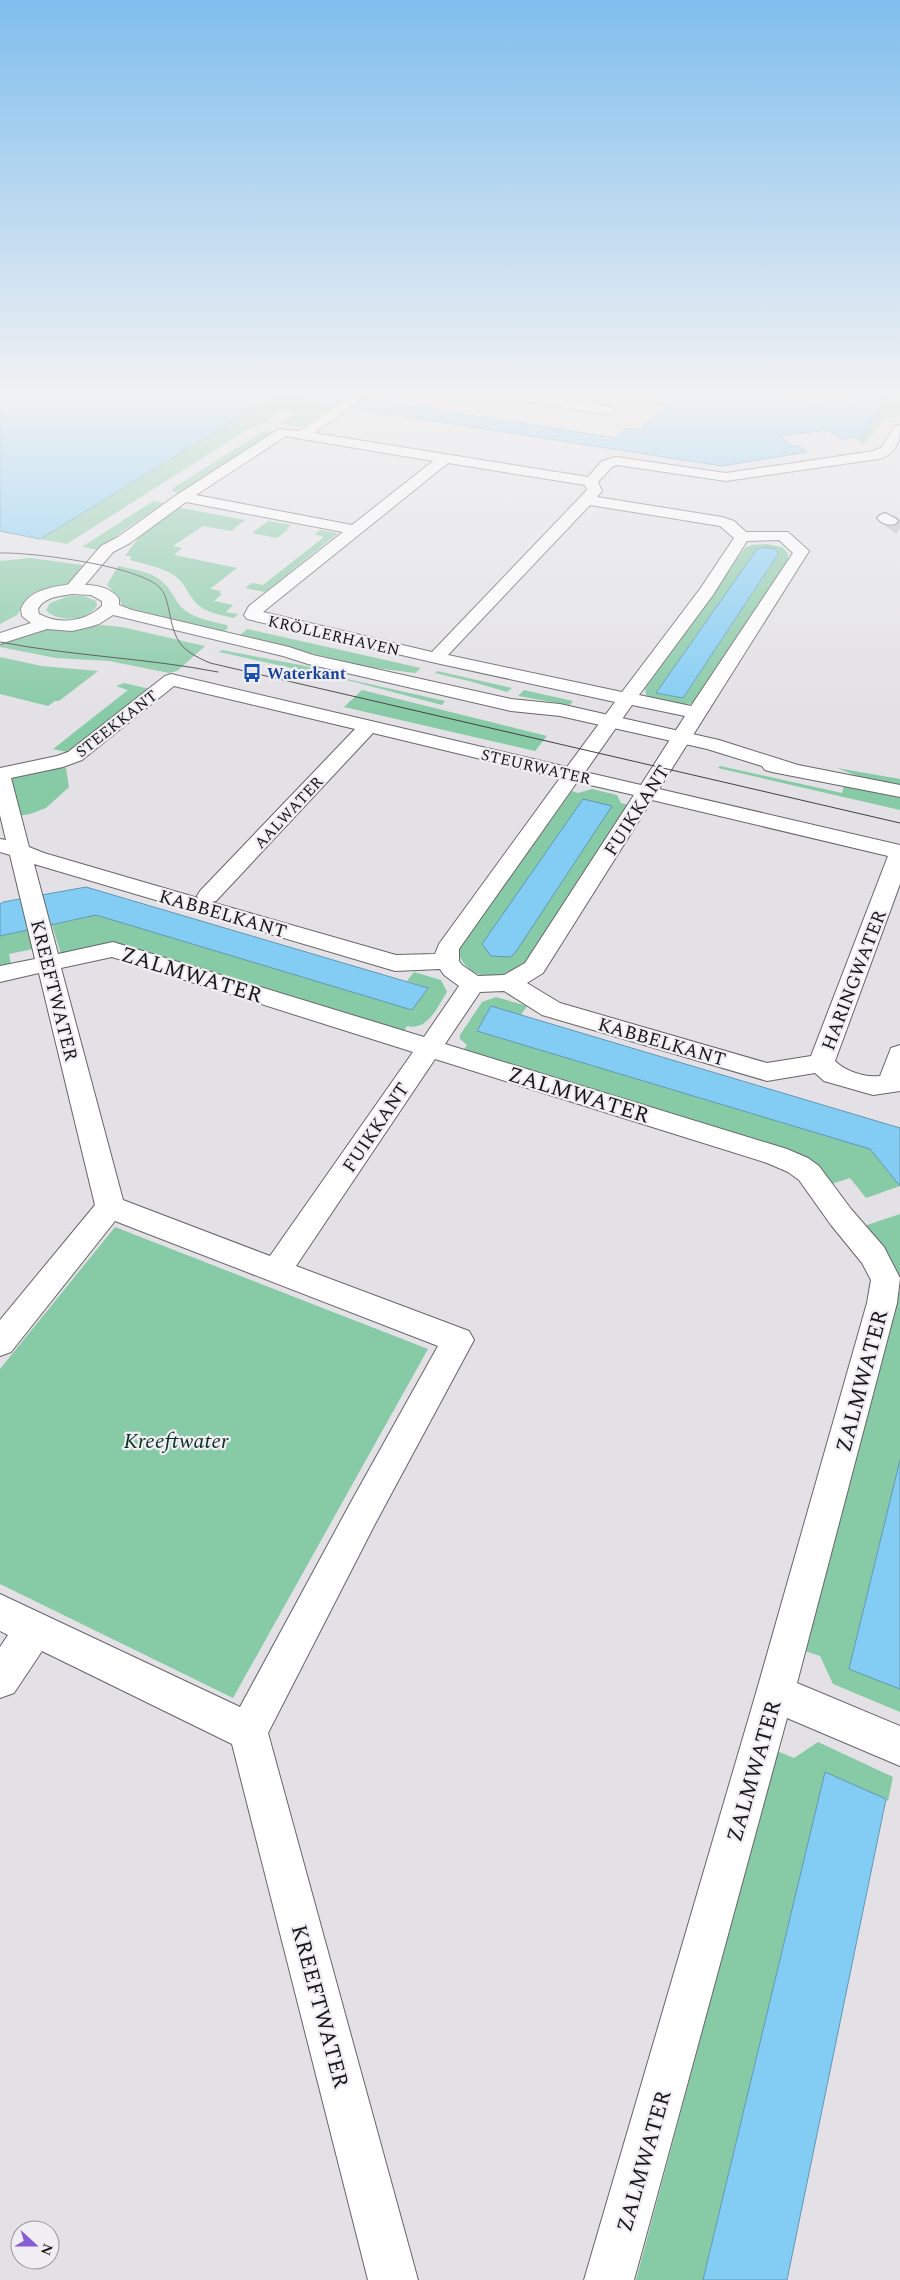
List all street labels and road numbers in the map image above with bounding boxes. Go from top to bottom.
street label: KRÖLLERHAVEN [265,609,402,663]
street label: STEEKKANT [71,684,163,763]
street label: STEURWATER [479,743,593,791]
street label: FUIKKANT [597,760,678,862]
street label: AALWATER [249,771,329,854]
street label: KABBELKANT [155,882,290,947]
street label: HARINGWATER [814,906,895,1055]
street label: KREEFTWATER [22,917,85,1065]
street label: ZALMWATER [117,938,267,1013]
street label: KABBELKANT [594,1010,729,1075]
street label: ZALMWATER [504,1058,654,1133]
street label: FUIKKANT [335,1077,417,1179]
street label: ZALMWATER [828,1306,897,1456]
street label: ZALMWATER [718,1696,791,1846]
street label: KREEFTWATER [282,1921,357,2092]
street label: ZALMWATER [608,2086,681,2236]

